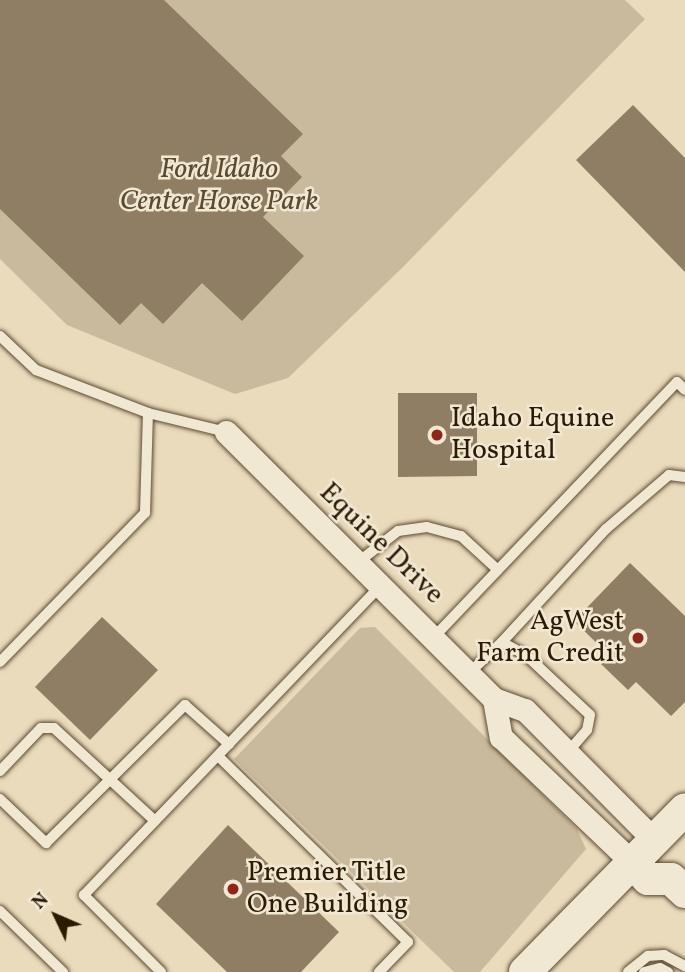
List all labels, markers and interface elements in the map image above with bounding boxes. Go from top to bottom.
park label: Ford Idaho Center Horse Park [120,153,318,219]
place label: Idaho Equine Hospital [451,402,614,468]
marker: Idaho Equine Hospital [429,427,445,443]
street label: Equine Drive [312,476,450,612]
place label: AgWest Farm Credit [476,605,624,671]
marker: AgWest Farm Credit [630,630,646,646]
place label: Premier Title One Building [247,856,408,922]
north arrow [21,881,91,951]
marker: Premier Title One Building [225,881,241,897]
text: N [27,887,55,915]

